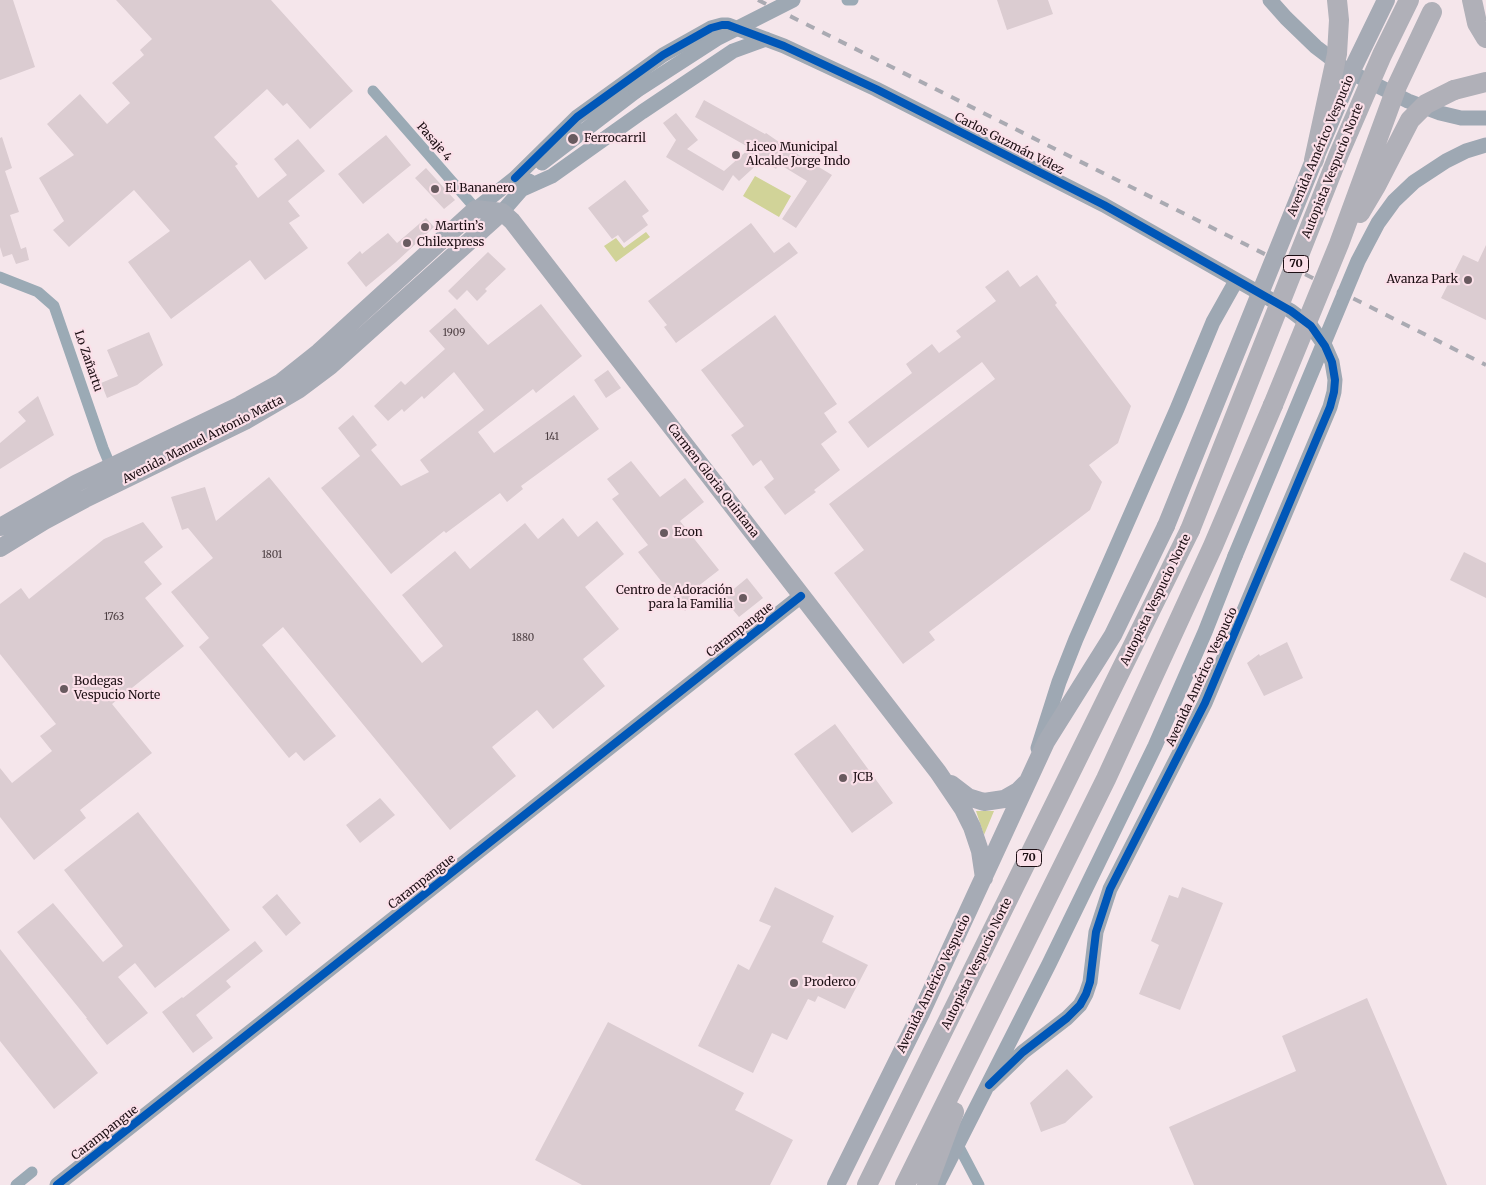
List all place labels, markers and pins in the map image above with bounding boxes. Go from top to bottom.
marker: Ferrocarril [566,132,580,146]
place label: Ferrocarril [584,132,646,146]
place label: Liceo Municipal Alcalde Jorge Indo [746,141,850,169]
marker: Liceo Municipal Alcalde Jorge Indo [730,149,742,161]
place label: El Bananero [445,182,515,196]
marker: El Bananero [429,183,441,195]
place label: Martin’s [435,220,484,234]
marker: Martin’s [419,221,431,233]
place label: Chilexpress [417,236,484,250]
marker: Chilexpress [401,237,413,249]
place label: Avanza Park [1386,273,1458,287]
marker: Avanza Park [1462,274,1474,286]
place label: Econ [674,526,703,540]
marker: Econ [658,527,670,539]
place label: Centro de Adoración para la Familia [616,584,733,612]
marker: Centro de Adoración para la Familia [737,592,749,604]
place label: Bodegas Vespucio Norte [74,675,160,703]
marker: Bodegas Vespucio Norte [58,683,70,695]
place label: JCB [853,771,873,785]
marker: JCB [837,772,849,784]
place label: Proderco [804,976,856,990]
marker: Proderco [788,977,800,989]

